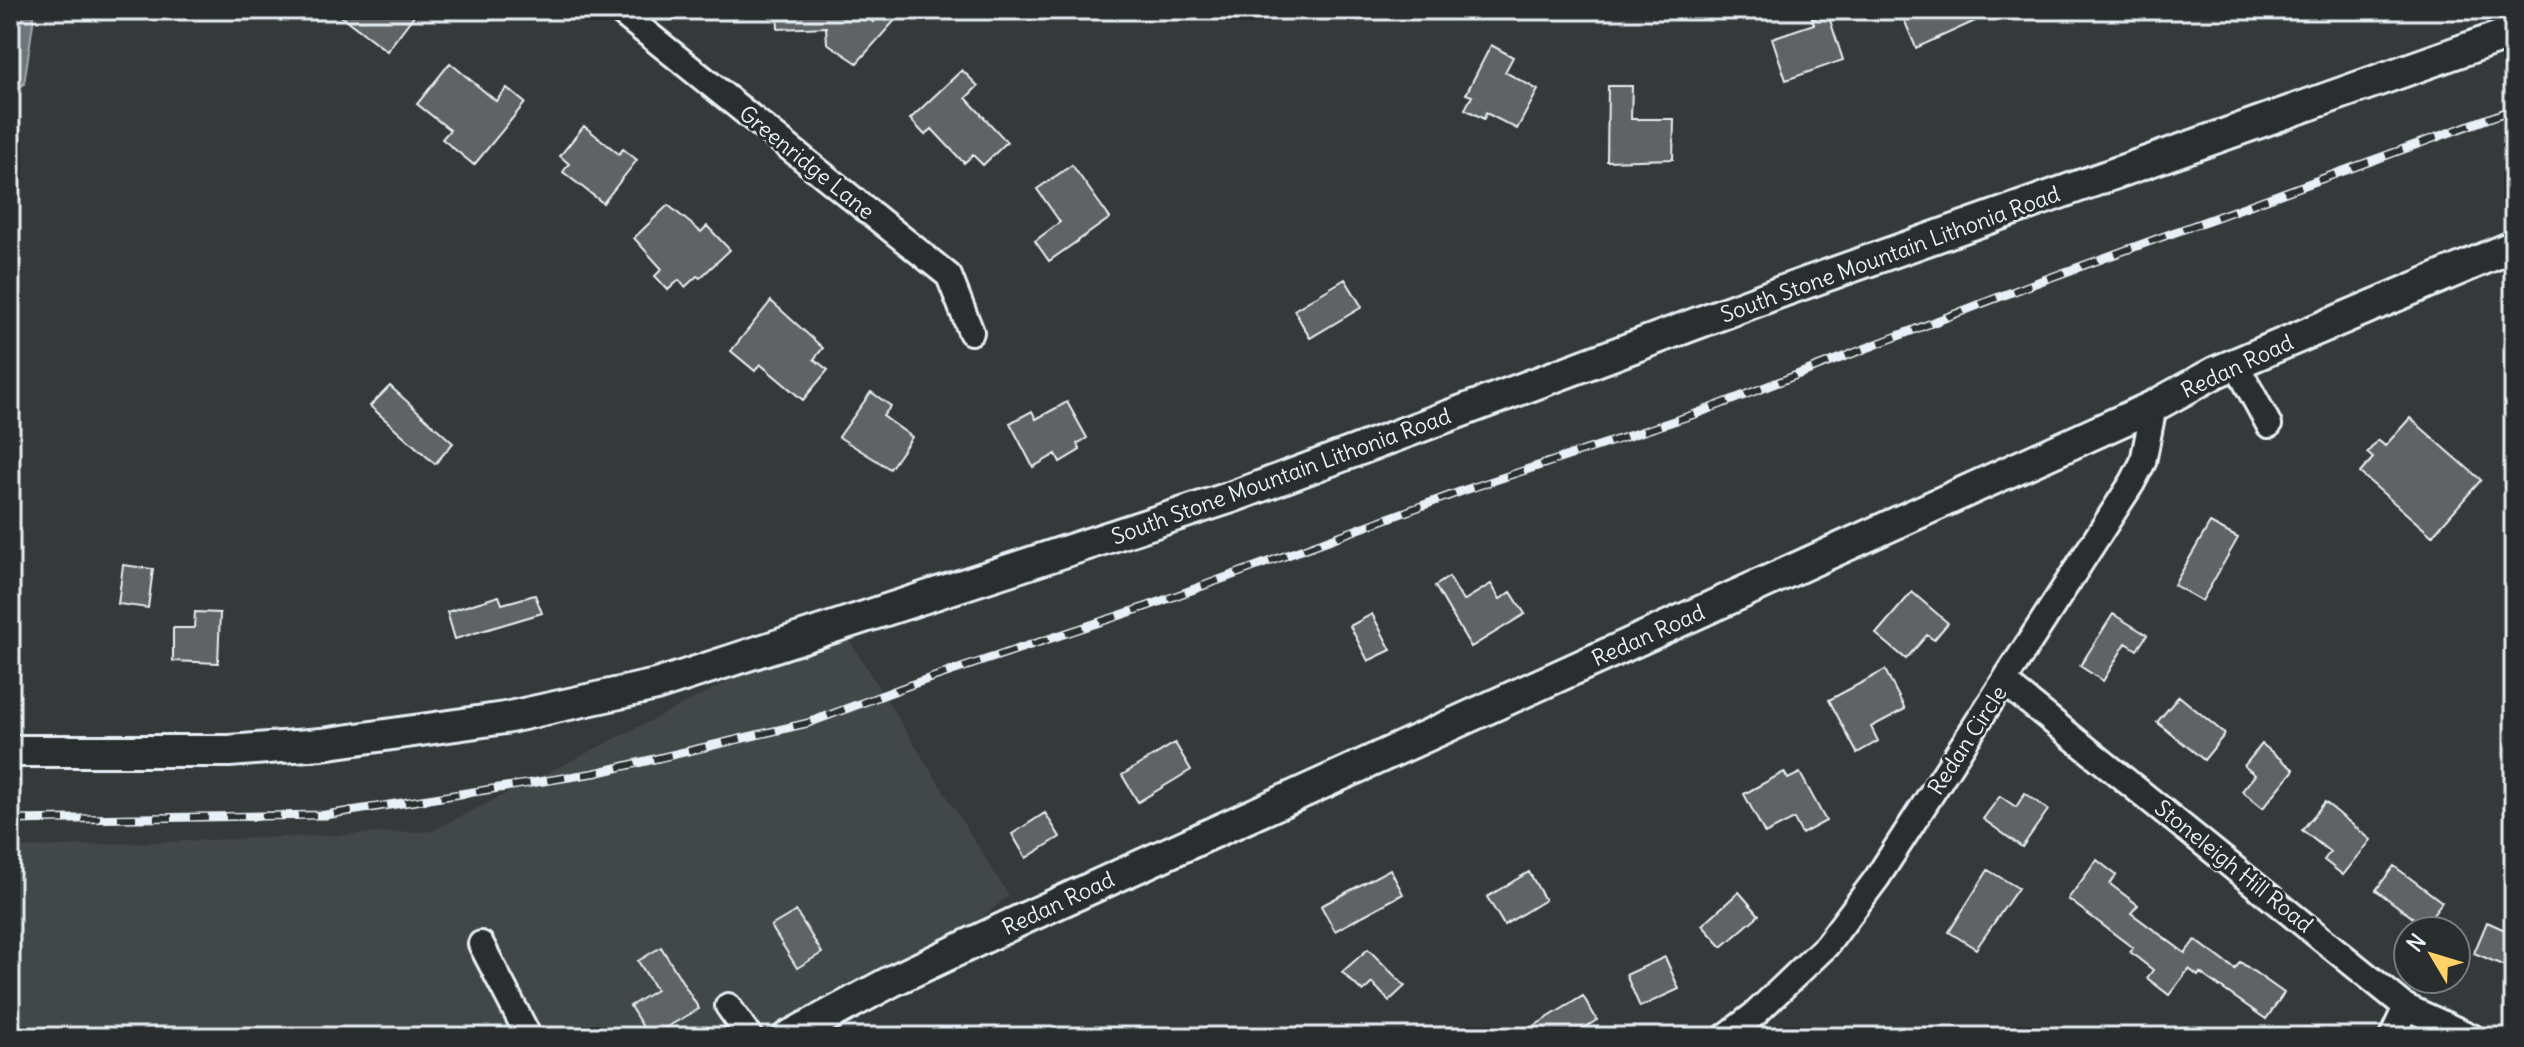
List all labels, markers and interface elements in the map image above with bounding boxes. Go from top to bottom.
street label: Greenridge Lane [734,99,880,225]
street label: South Stone Mountain Lithonia Road [1717,179,2064,329]
street label: Redan Road [2176,328,2298,404]
street label: South Stone Mountain Lithonia Road [1108,401,1455,551]
street label: Redan Road [1587,598,1709,672]
street label: Redan Circle [1921,680,2013,800]
street label: Stoneleigh Hill Road [2149,794,2319,938]
street label: Redan Road [997,865,1119,941]
north arrow [2392,915,2472,995]
text: N [2401,928,2432,957]

